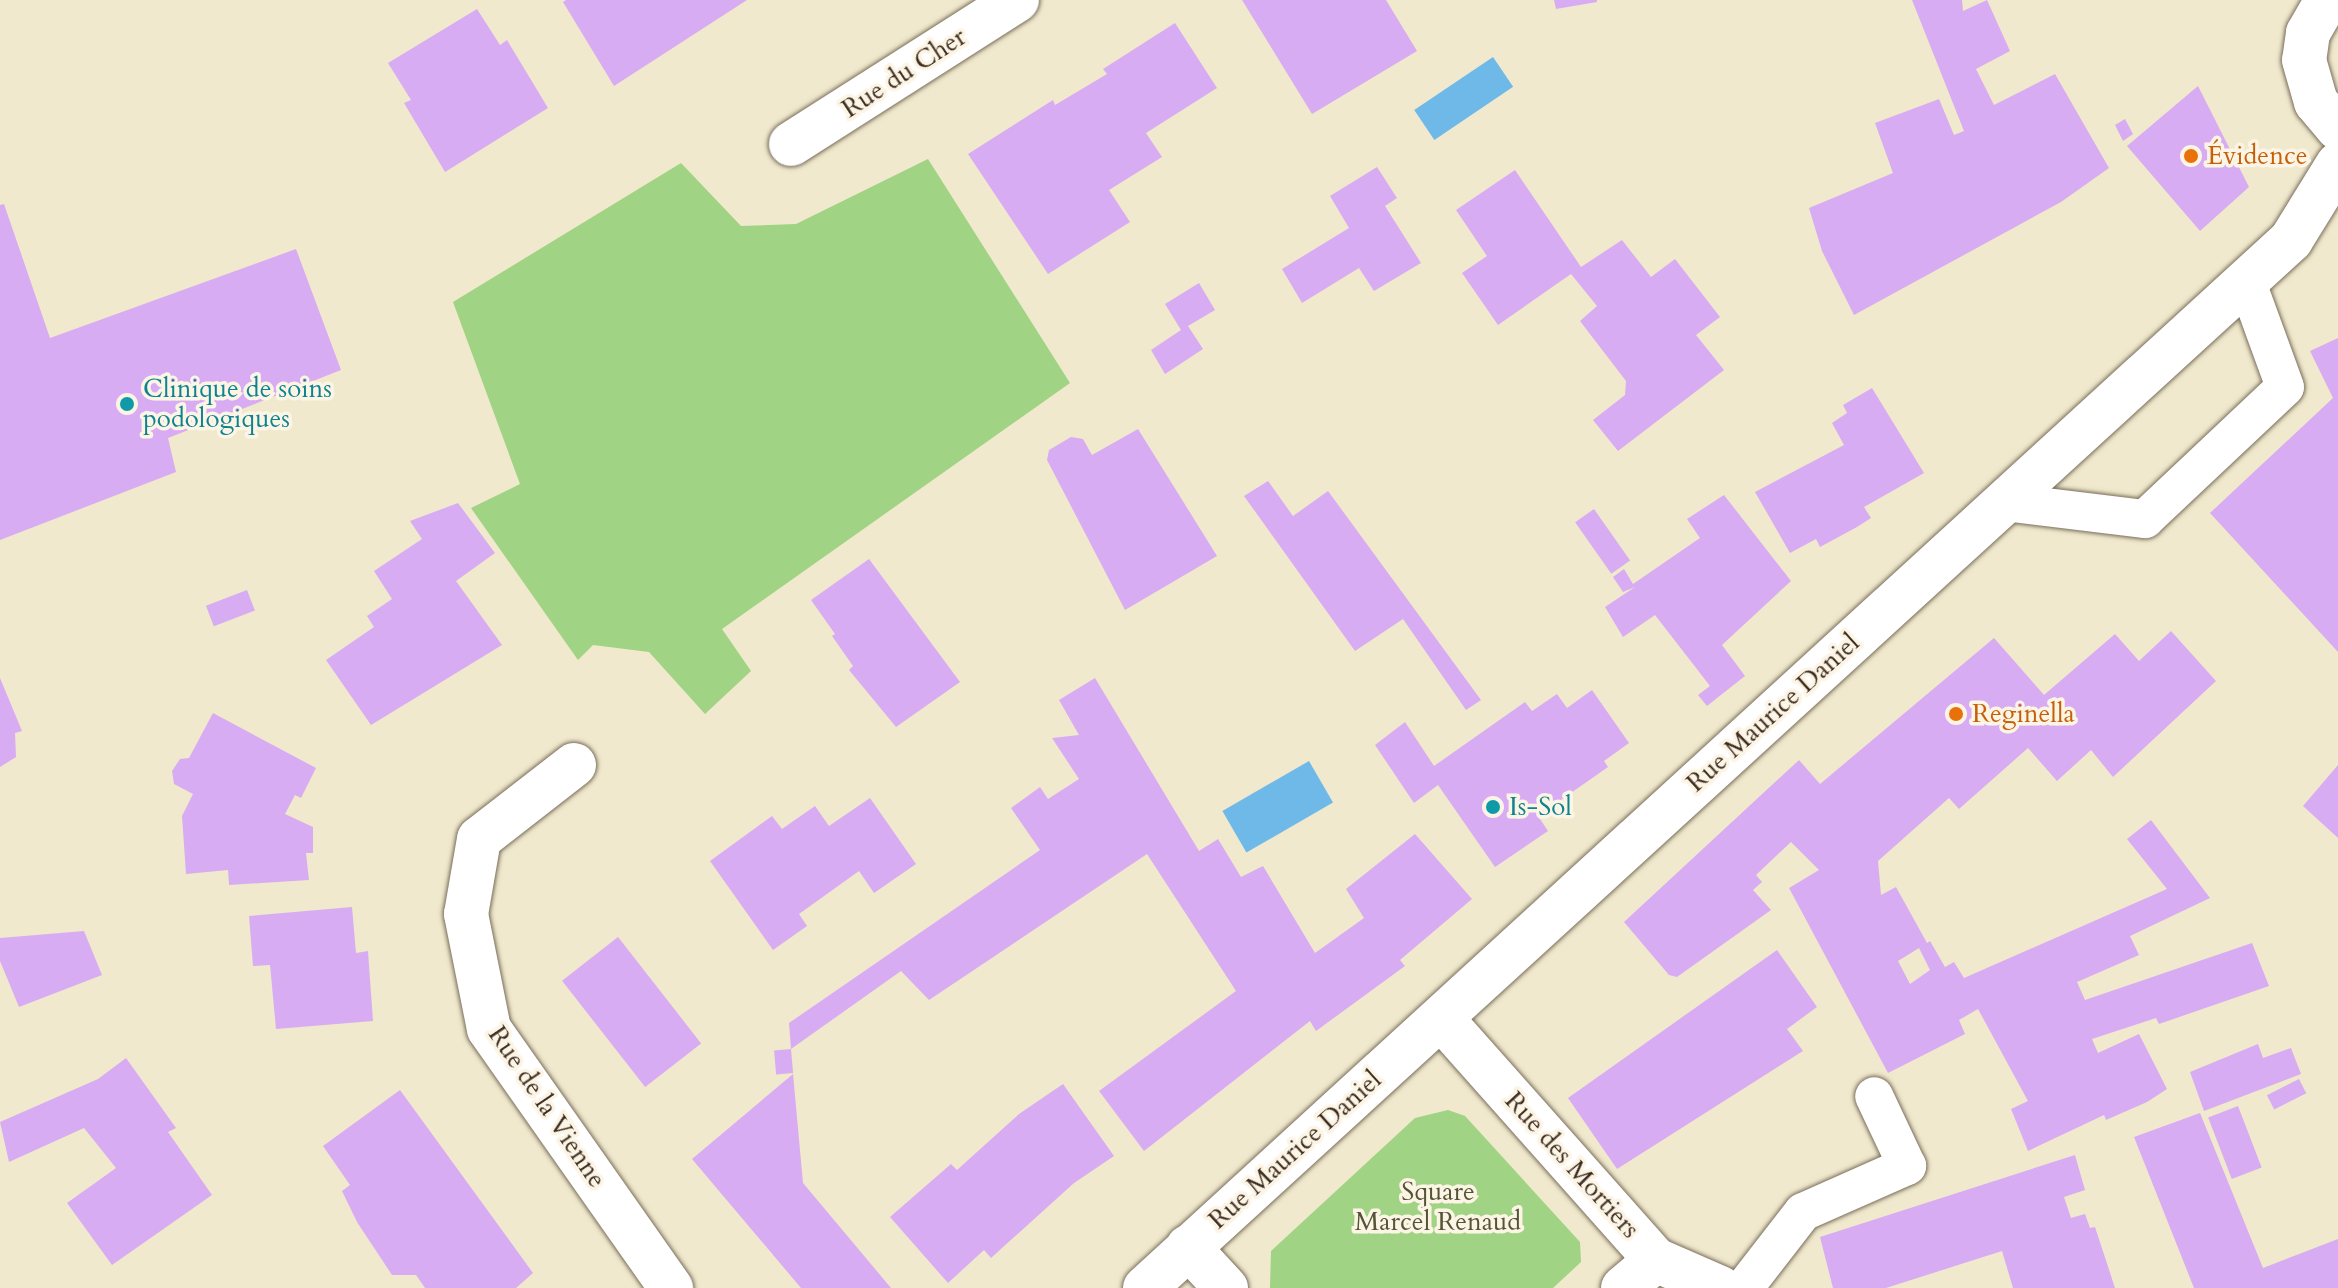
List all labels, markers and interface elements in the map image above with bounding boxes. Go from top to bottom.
street label: Rue du Cher [836,21,972,125]
place label: Évidence [2207,140,2308,172]
marker: Évidence [2182,147,2200,165]
place label: Clinique de soins podologiques [143,373,332,434]
marker: Clinique de soins podologiques [118,395,136,413]
street label: Rue Maurice Daniel [1680,627,1866,799]
place label: Reginella [1972,698,2075,730]
marker: Reginella [1947,705,1965,723]
place label: Is-Sol [1509,791,1572,823]
marker: Is-Sol [1484,798,1502,816]
street label: Rue de la Vienne [481,1020,613,1194]
street label: Rue Maurice Daniel [1202,1064,1388,1236]
street label: Rue des Mortiers [1498,1085,1646,1245]
park label: Square Marcel Renaud [1355,1176,1521,1238]

